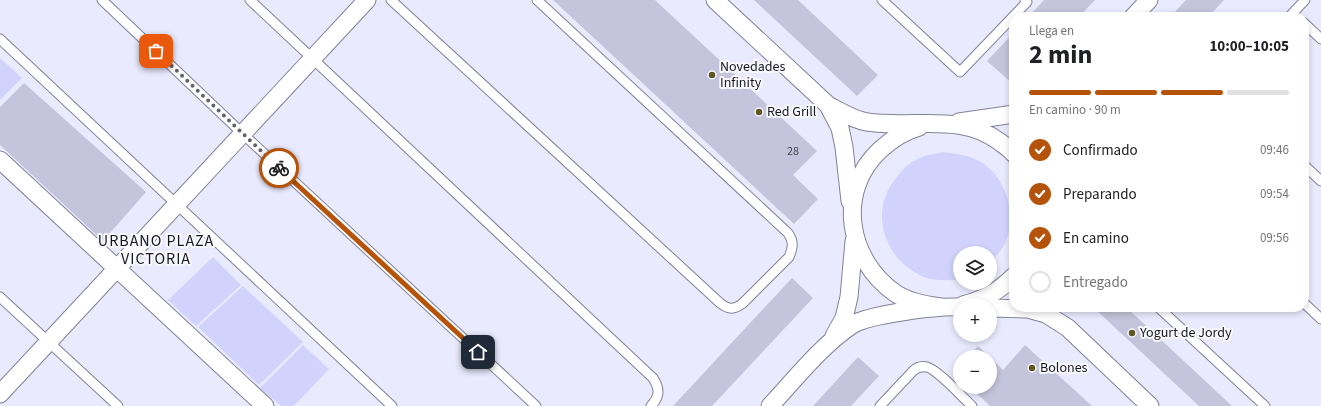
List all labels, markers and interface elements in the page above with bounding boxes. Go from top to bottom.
text: Llega en [1029,22,1074,40]
pin [139,34,173,68]
text: 2 min [1029,36,1092,73]
text: 10:00–10:05 [1209,36,1289,57]
icon: bag [145,40,167,62]
place label: Novedades Infinity [720,57,786,93]
marker: Novedades Infinity [707,70,717,80]
text: En camino · 90 m [1029,101,1121,119]
place label: Red Grill [767,102,817,122]
marker: Red Grill [754,107,764,117]
icon: check [1029,139,1051,161]
text: Confirmado [1063,140,1138,161]
text: 09:46 [1260,141,1289,159]
house number: 28 [787,143,799,160]
courier [259,148,299,188]
icon: bike [268,157,290,179]
icon: check [1029,183,1051,205]
text: Preparando [1063,184,1137,205]
text: 09:54 [1260,185,1289,203]
icon: check [1029,227,1051,249]
text: En camino [1063,228,1129,249]
text: 09:56 [1260,229,1289,247]
district label: URBANO PLAZA VICTORIA [98,230,214,270]
map controls [953,246,997,394]
button: layers [953,246,997,290]
text: Entregado [1063,272,1128,293]
button: + [953,298,997,342]
place label: Yogurt de Jordy [1139,323,1232,343]
marker: Yogurt de Jordy [1127,328,1137,338]
pin [461,335,495,369]
icon: home [467,341,489,363]
button: − [953,350,997,394]
place label: Bolones [1040,358,1088,378]
marker: Bolones [1027,363,1037,373]

